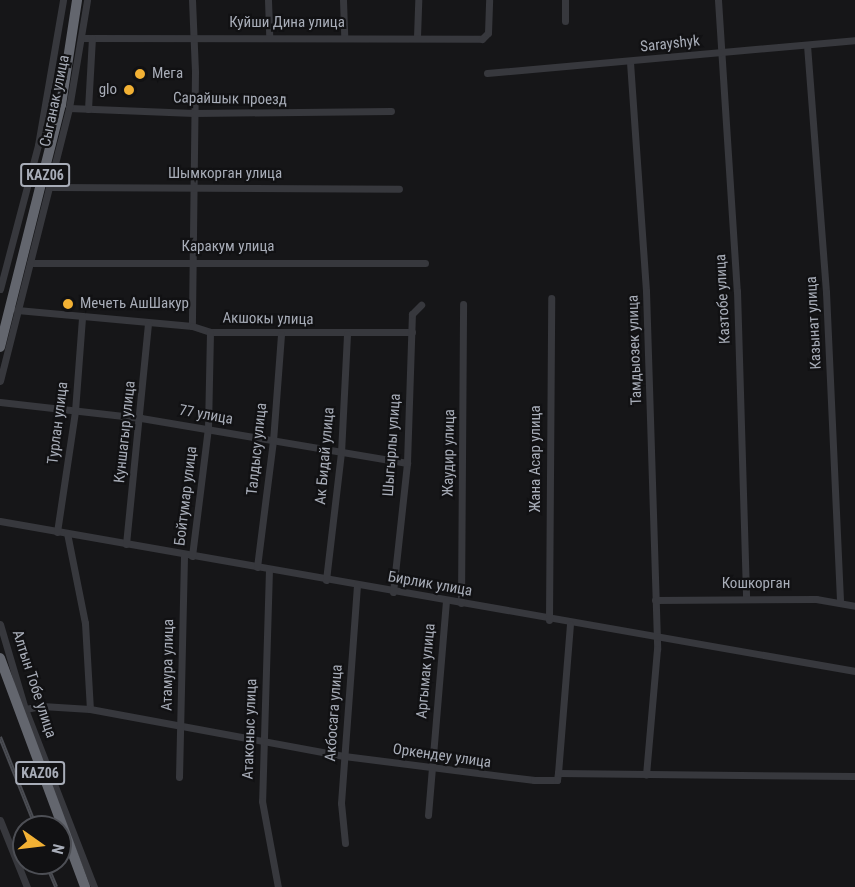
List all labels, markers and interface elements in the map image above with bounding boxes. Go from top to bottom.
street label: Куйши Дина улица [229,14,345,32]
street label: Sarayshyk [639,32,701,56]
street label: Сыганак улица [37,54,73,148]
place label: Мега [152,65,183,83]
marker: Мега [133,67,147,81]
place label: glo [99,81,117,99]
marker: glo [122,83,136,97]
street label: Сарайшык проезд [173,89,287,109]
road number: KАZ06 [20,164,70,186]
street label: Шымкорган улица [168,165,282,183]
street label: Каракум улица [181,238,275,256]
street label: Казтобе улица [712,254,734,344]
street label: Казынат улица [803,276,825,370]
place label: Мечеть АшШакур [80,295,189,313]
street label: Тамдыозек улица [624,295,646,405]
marker: Мечеть АшШакур [61,297,75,311]
street label: Акшокы улица [222,309,314,329]
street label: Куншагыр улица [111,380,139,484]
street label: Турлан улица [44,381,72,465]
street label: Шыгырлы улица [379,393,405,497]
street label: 77 улица [178,401,234,429]
street label: Талдысу улица [243,402,271,496]
street label: Жана Асар улица [527,405,545,513]
street label: Ак Бидай улица [312,407,338,505]
street label: Жаудир улица [439,409,459,497]
street label: Бойтумар улица [171,445,201,547]
street label: Бирлик улица [386,568,474,600]
street label: Кошкорган [722,575,790,593]
street label: Атамура улица [158,619,178,711]
street label: Аргымак улица [413,623,439,719]
street label: Алтын Тобе улица [8,628,60,740]
street label: Акбосага улица [322,664,346,762]
street label: Атаконыс улица [239,678,261,780]
street label: Оркендеу улица [392,740,492,772]
road number: KАZ06 [15,762,66,784]
north arrow [12,815,72,875]
text: N [48,842,68,856]

